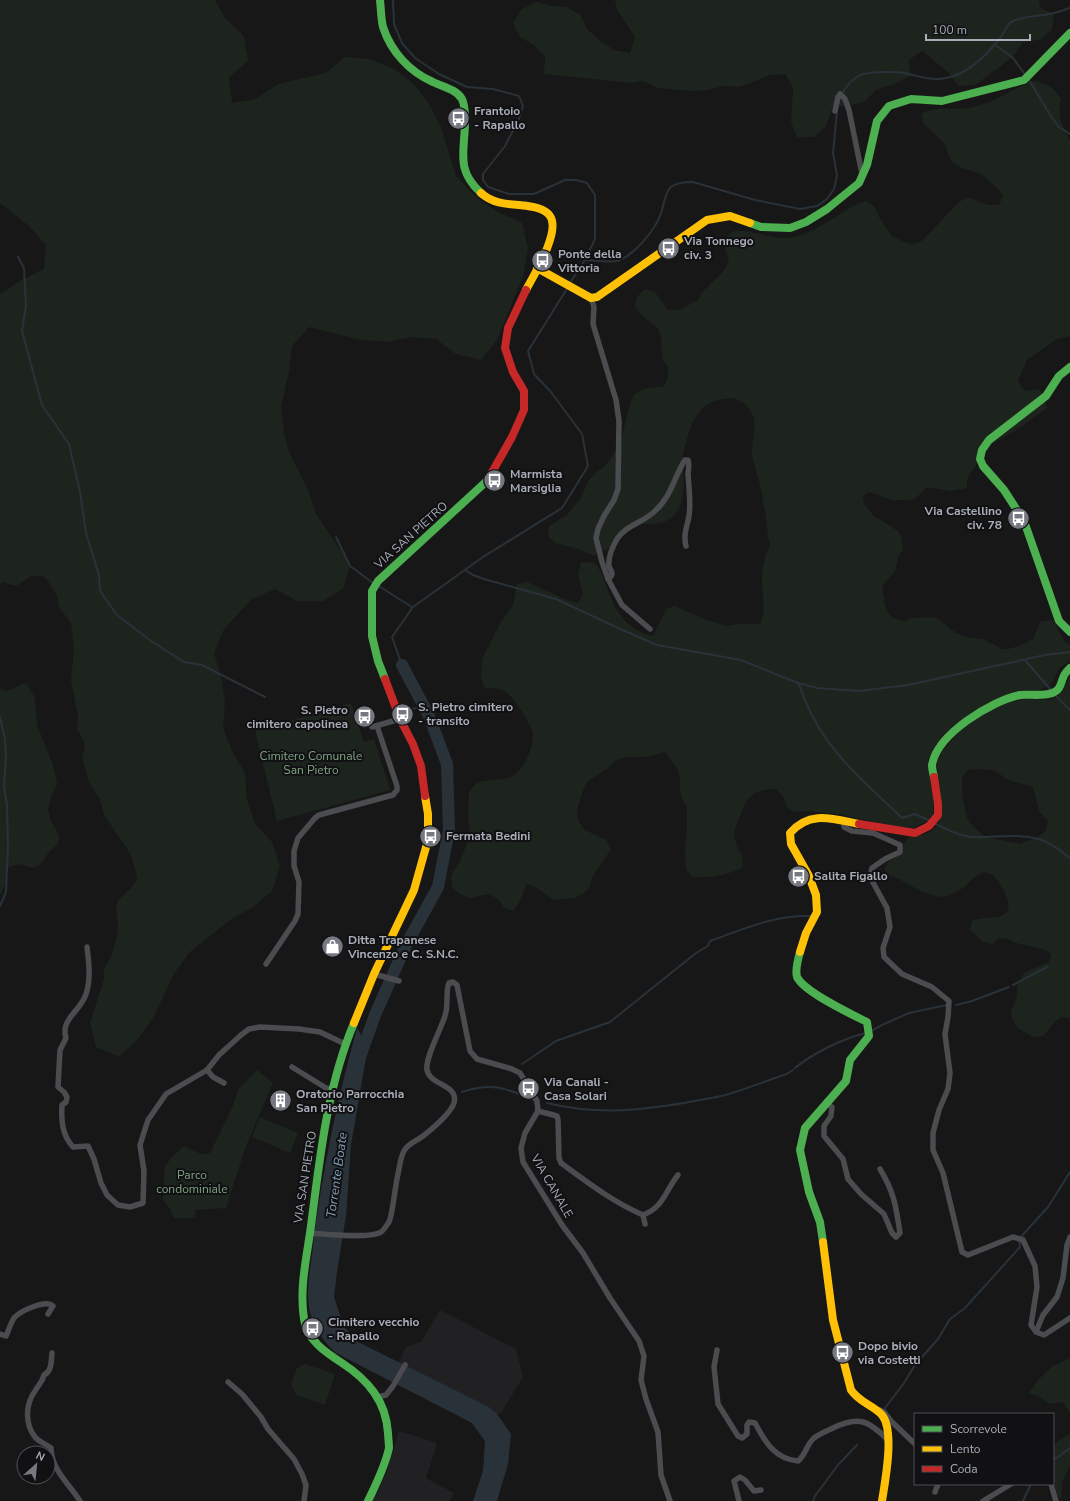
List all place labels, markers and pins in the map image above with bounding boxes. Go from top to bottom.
place label: Frantoio - Rapallo [474,103,526,133]
bus stop icon: Frantoio - Rapallo [445,105,471,131]
place label: Via Tonnego civ. 3 [683,233,754,263]
bus stop icon: Via Tonnego civ. 3 [655,235,681,261]
place label: Ponte della Vittoria [557,246,622,276]
bus stop icon: Ponte della Vittoria [530,248,556,274]
place label: Marmista Marsiglia [510,466,562,496]
bus stop icon: Marmista Marsiglia [482,468,508,494]
place label: Via Castellino civ. 78 [924,503,1002,533]
bus stop icon: Via Castellino civ. 78 [1005,505,1031,531]
place label: S. Pietro cimitero - transito [418,699,513,729]
bus stop icon: S. Pietro cimitero - transito [389,701,415,727]
place label: S. Pietro cimitero capolinea [247,702,348,732]
bus stop icon: S. Pietro cimitero capolinea [351,704,377,730]
bus stop icon: Fermata Bedini [417,823,443,849]
place label: Fermata Bedini [446,828,530,844]
bus stop icon: Salita Figallo [786,863,812,889]
place label: Salita Figallo [814,868,888,884]
place label: Ditta Trapanese Vincenzo e C. S.N.C. [347,932,459,962]
shop icon: Ditta Trapanese Vincenzo e C. S.N.C. [319,934,345,960]
place label: Via Canali - Casa Solari [543,1074,609,1104]
bus stop icon: Via Canali - Casa Solari [516,1076,542,1102]
place label: Oratorio Parrocchia San Pietro [296,1086,404,1116]
building icon: Oratorio Parrocchia San Pietro [268,1088,294,1114]
place label: Cimitero vecchio - Rapallo [328,1314,420,1344]
bus stop icon: Cimitero vecchio - Rapallo [300,1316,326,1342]
place label: Dopo bivio via Costetti [857,1338,921,1368]
bus stop icon: Dopo bivio via Costetti [829,1340,855,1366]

